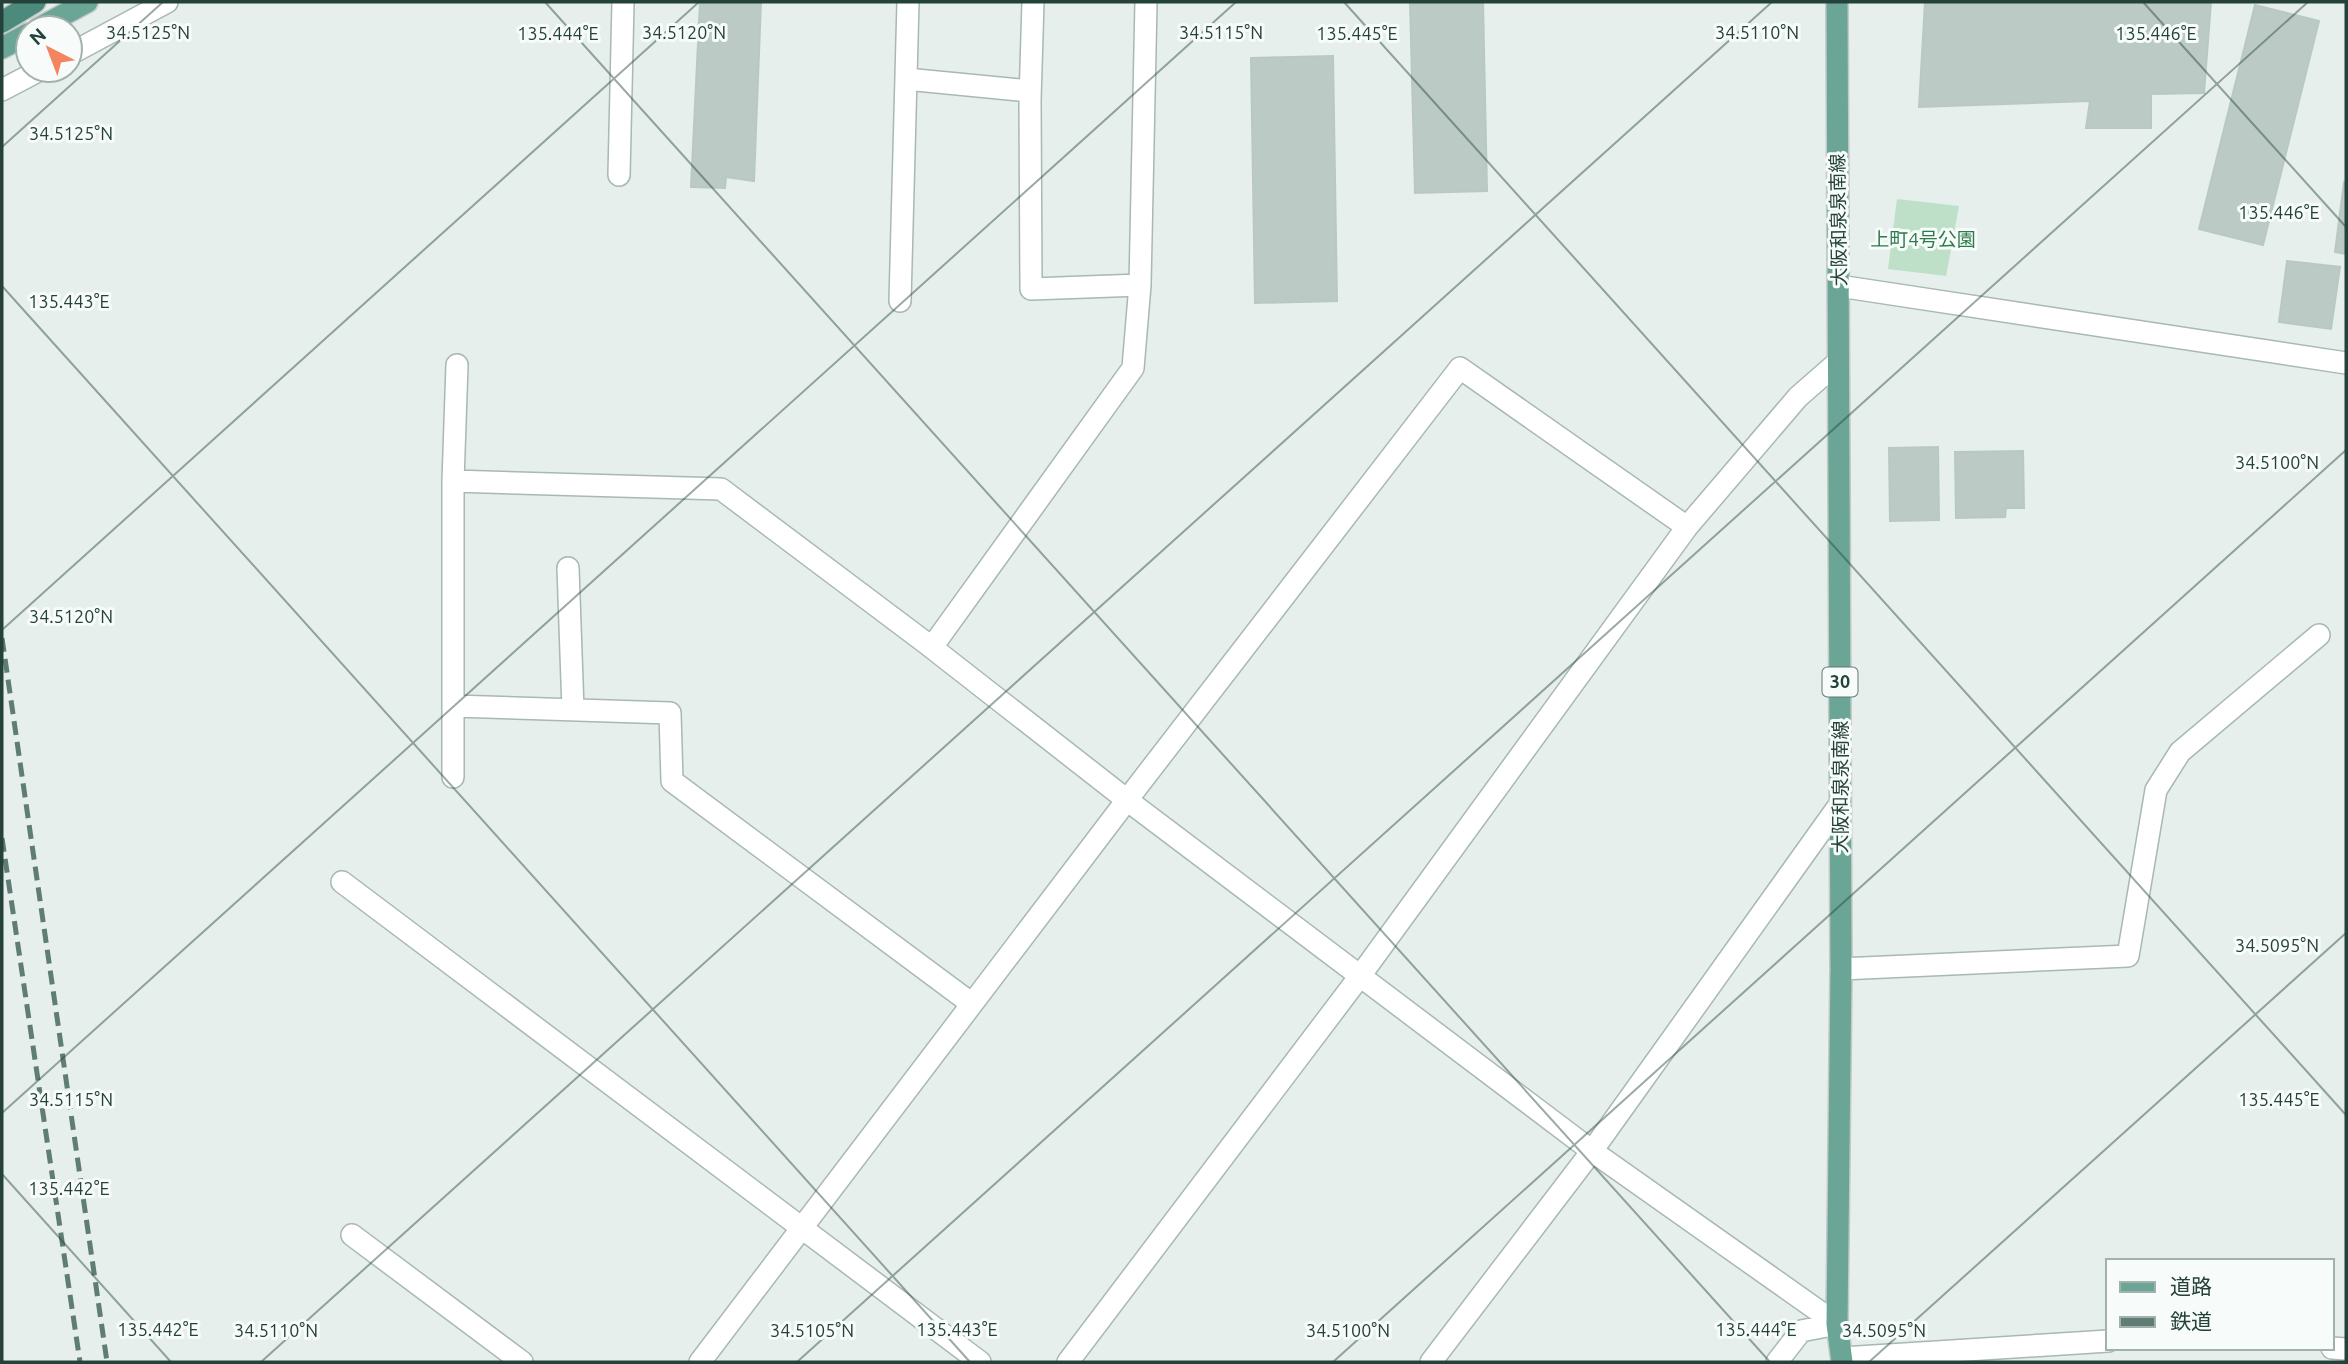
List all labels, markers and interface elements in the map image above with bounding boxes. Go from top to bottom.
north arrow [14,14,84,84]
text: 34.5125°N [106,22,190,42]
text: 34.5120°N [642,22,726,42]
text: 34.5115°N [1179,22,1263,42]
text: 34.5110°N [1715,22,1799,42]
text: N [25,23,50,49]
text: 135.444°E [517,23,599,43]
text: 135.445°E [1316,23,1398,43]
text: 135.446°E [2115,23,2197,43]
text: 34.5125°N [29,123,113,143]
street label: 大阪和泉泉南線 [1826,153,1850,287]
text: 135.446°E [2238,202,2320,222]
park label: 上町4号公園 [1870,228,1976,250]
text: 135.443°E [28,291,110,311]
text: 34.5100°N [2235,452,2319,472]
text: 34.5120°N [29,606,113,626]
road number: 30 [1822,668,1857,696]
street label: 大阪和泉泉南線 [1829,720,1851,854]
text: 34.5095°N [2235,935,2319,955]
text: 34.5115°N [29,1089,113,1109]
text: 135.445°E [2238,1089,2320,1109]
text: 135.442°E [28,1178,110,1198]
legend [2106,1259,2334,1350]
text: 道路 [2170,1274,2212,1298]
text: 鉄道 [2170,1309,2212,1333]
text: 135.442°E [117,1319,199,1339]
text: 135.443°E [916,1319,998,1339]
text: 135.444°E [1715,1319,1797,1339]
text: 34.5110°N [234,1320,318,1340]
text: 34.5105°N [770,1320,854,1340]
text: 34.5100°N [1306,1320,1390,1340]
text: 34.5095°N [1842,1320,1926,1340]

